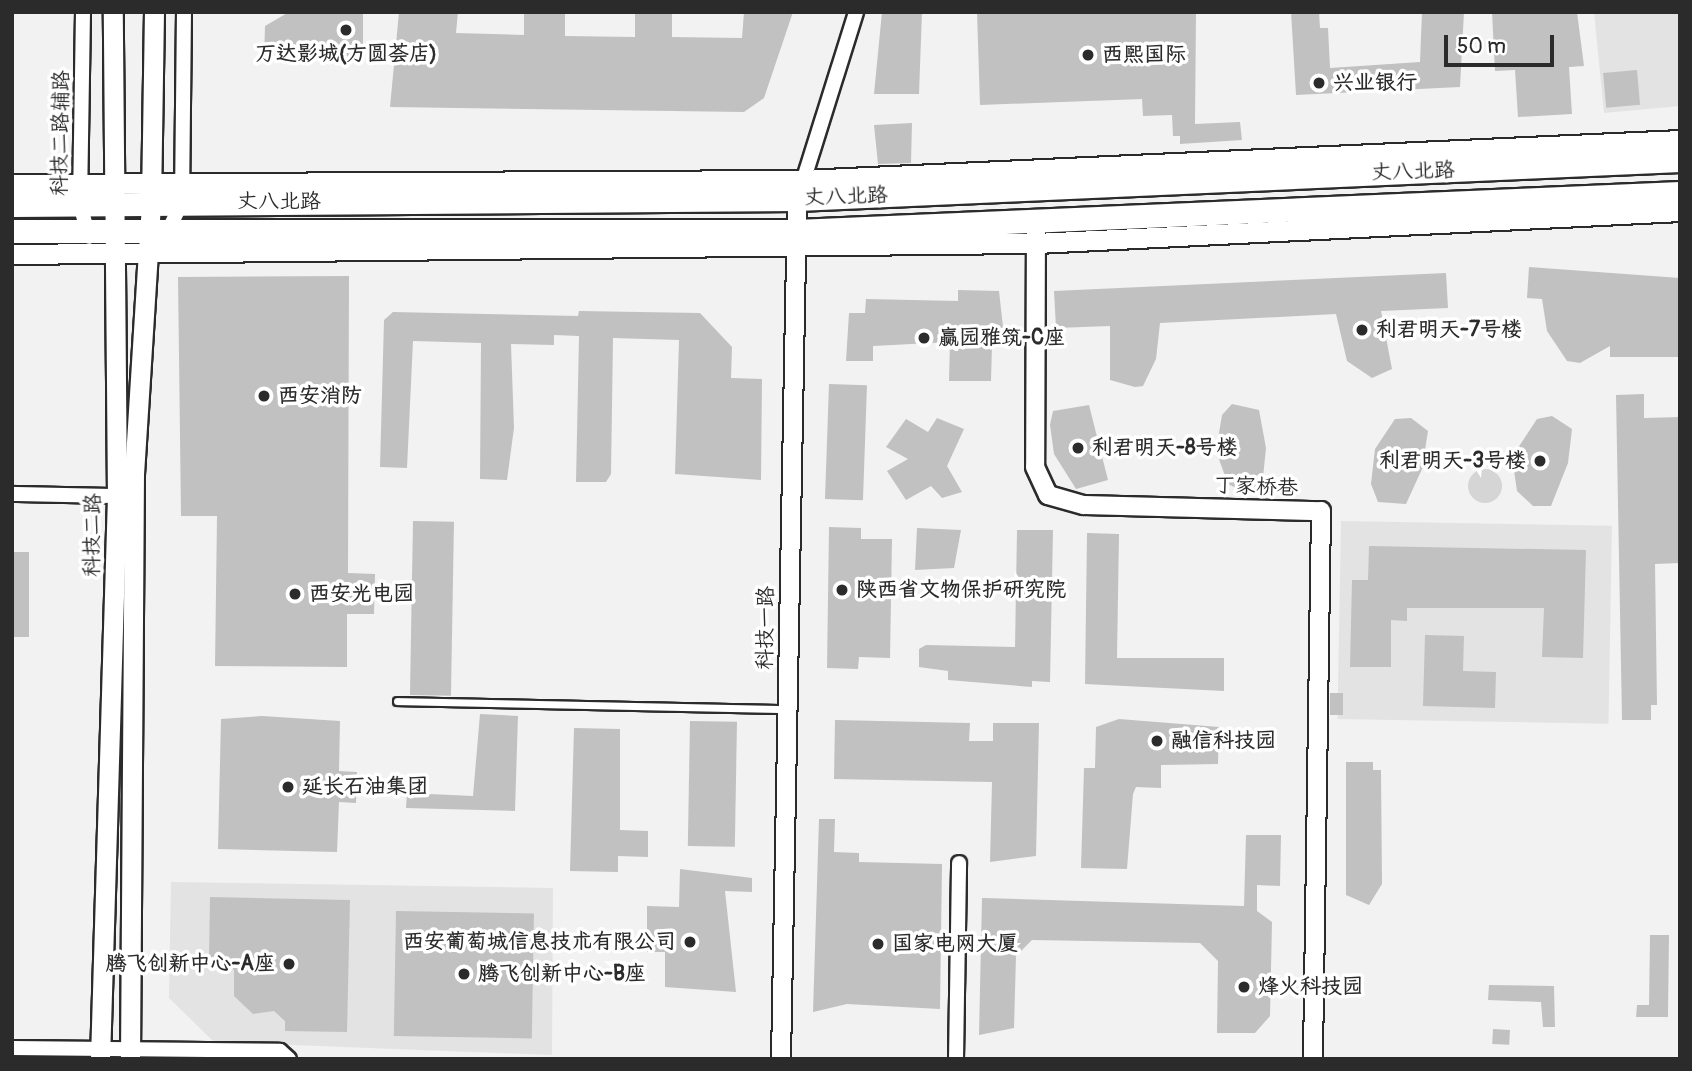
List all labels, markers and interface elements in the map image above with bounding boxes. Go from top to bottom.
scale bar [1447,21,1557,65]
marker: 万达影城(方圆荟店) [338,22,354,38]
text: 50 m [1457,33,1506,60]
place label: 万达影城(方圆荟店) [255,41,437,67]
place label: 西熙国际 [1102,42,1186,68]
marker: 西熙国际 [1080,47,1096,63]
street label: 科技二路辅路 [47,70,75,196]
place label: 兴业银行 [1333,70,1417,96]
marker: 兴业银行 [1311,75,1327,91]
street label: 丈八北路 [1371,158,1455,186]
street label: 丈八北路 [804,183,888,211]
street label: 丈八北路 [237,189,321,215]
place label: 利君明天-7号楼 [1376,317,1522,343]
marker: 利君明天-7号楼 [1354,322,1370,338]
place label: 赢园雅筑-C座 [938,325,1065,351]
marker: 赢园雅筑-C座 [916,330,932,346]
place label: 西安消防 [278,383,362,409]
marker: 西安消防 [256,388,272,404]
place label: 利君明天-8号楼 [1092,435,1238,461]
marker: 利君明天-8号楼 [1070,440,1086,456]
place label: 利君明天-3号楼 [1379,448,1526,474]
marker: 利君明天-3号楼 [1532,453,1548,469]
street label: 丁家桥巷 [1214,473,1298,501]
street label: 科技二路 [80,493,106,577]
place label: 陕西省文物保护研究院 [856,577,1066,603]
place label: 西安光电园 [309,581,414,607]
marker: 陕西省文物保护研究院 [834,582,850,598]
marker: 西安光电园 [287,586,303,602]
street label: 科技一路 [753,586,779,670]
place label: 融信科技园 [1171,728,1276,754]
marker: 融信科技园 [1149,733,1165,749]
place label: 延长石油集团 [302,774,428,800]
marker: 延长石油集团 [280,779,296,795]
place label: 西安葡萄城信息技术有限公司 [403,929,676,955]
place label: 国家电网大厦 [892,931,1018,957]
marker: 西安葡萄城信息技术有限公司 [682,934,698,950]
marker: 国家电网大厦 [870,936,886,952]
place label: 腾飞创新中心-A座 [105,951,275,977]
marker: 腾飞创新中心-A座 [281,956,297,972]
place label: 腾飞创新中心-B座 [478,961,646,987]
marker: 腾飞创新中心-B座 [456,966,472,982]
place label: 烽火科技园 [1258,974,1363,1000]
marker: 烽火科技园 [1236,979,1252,995]

